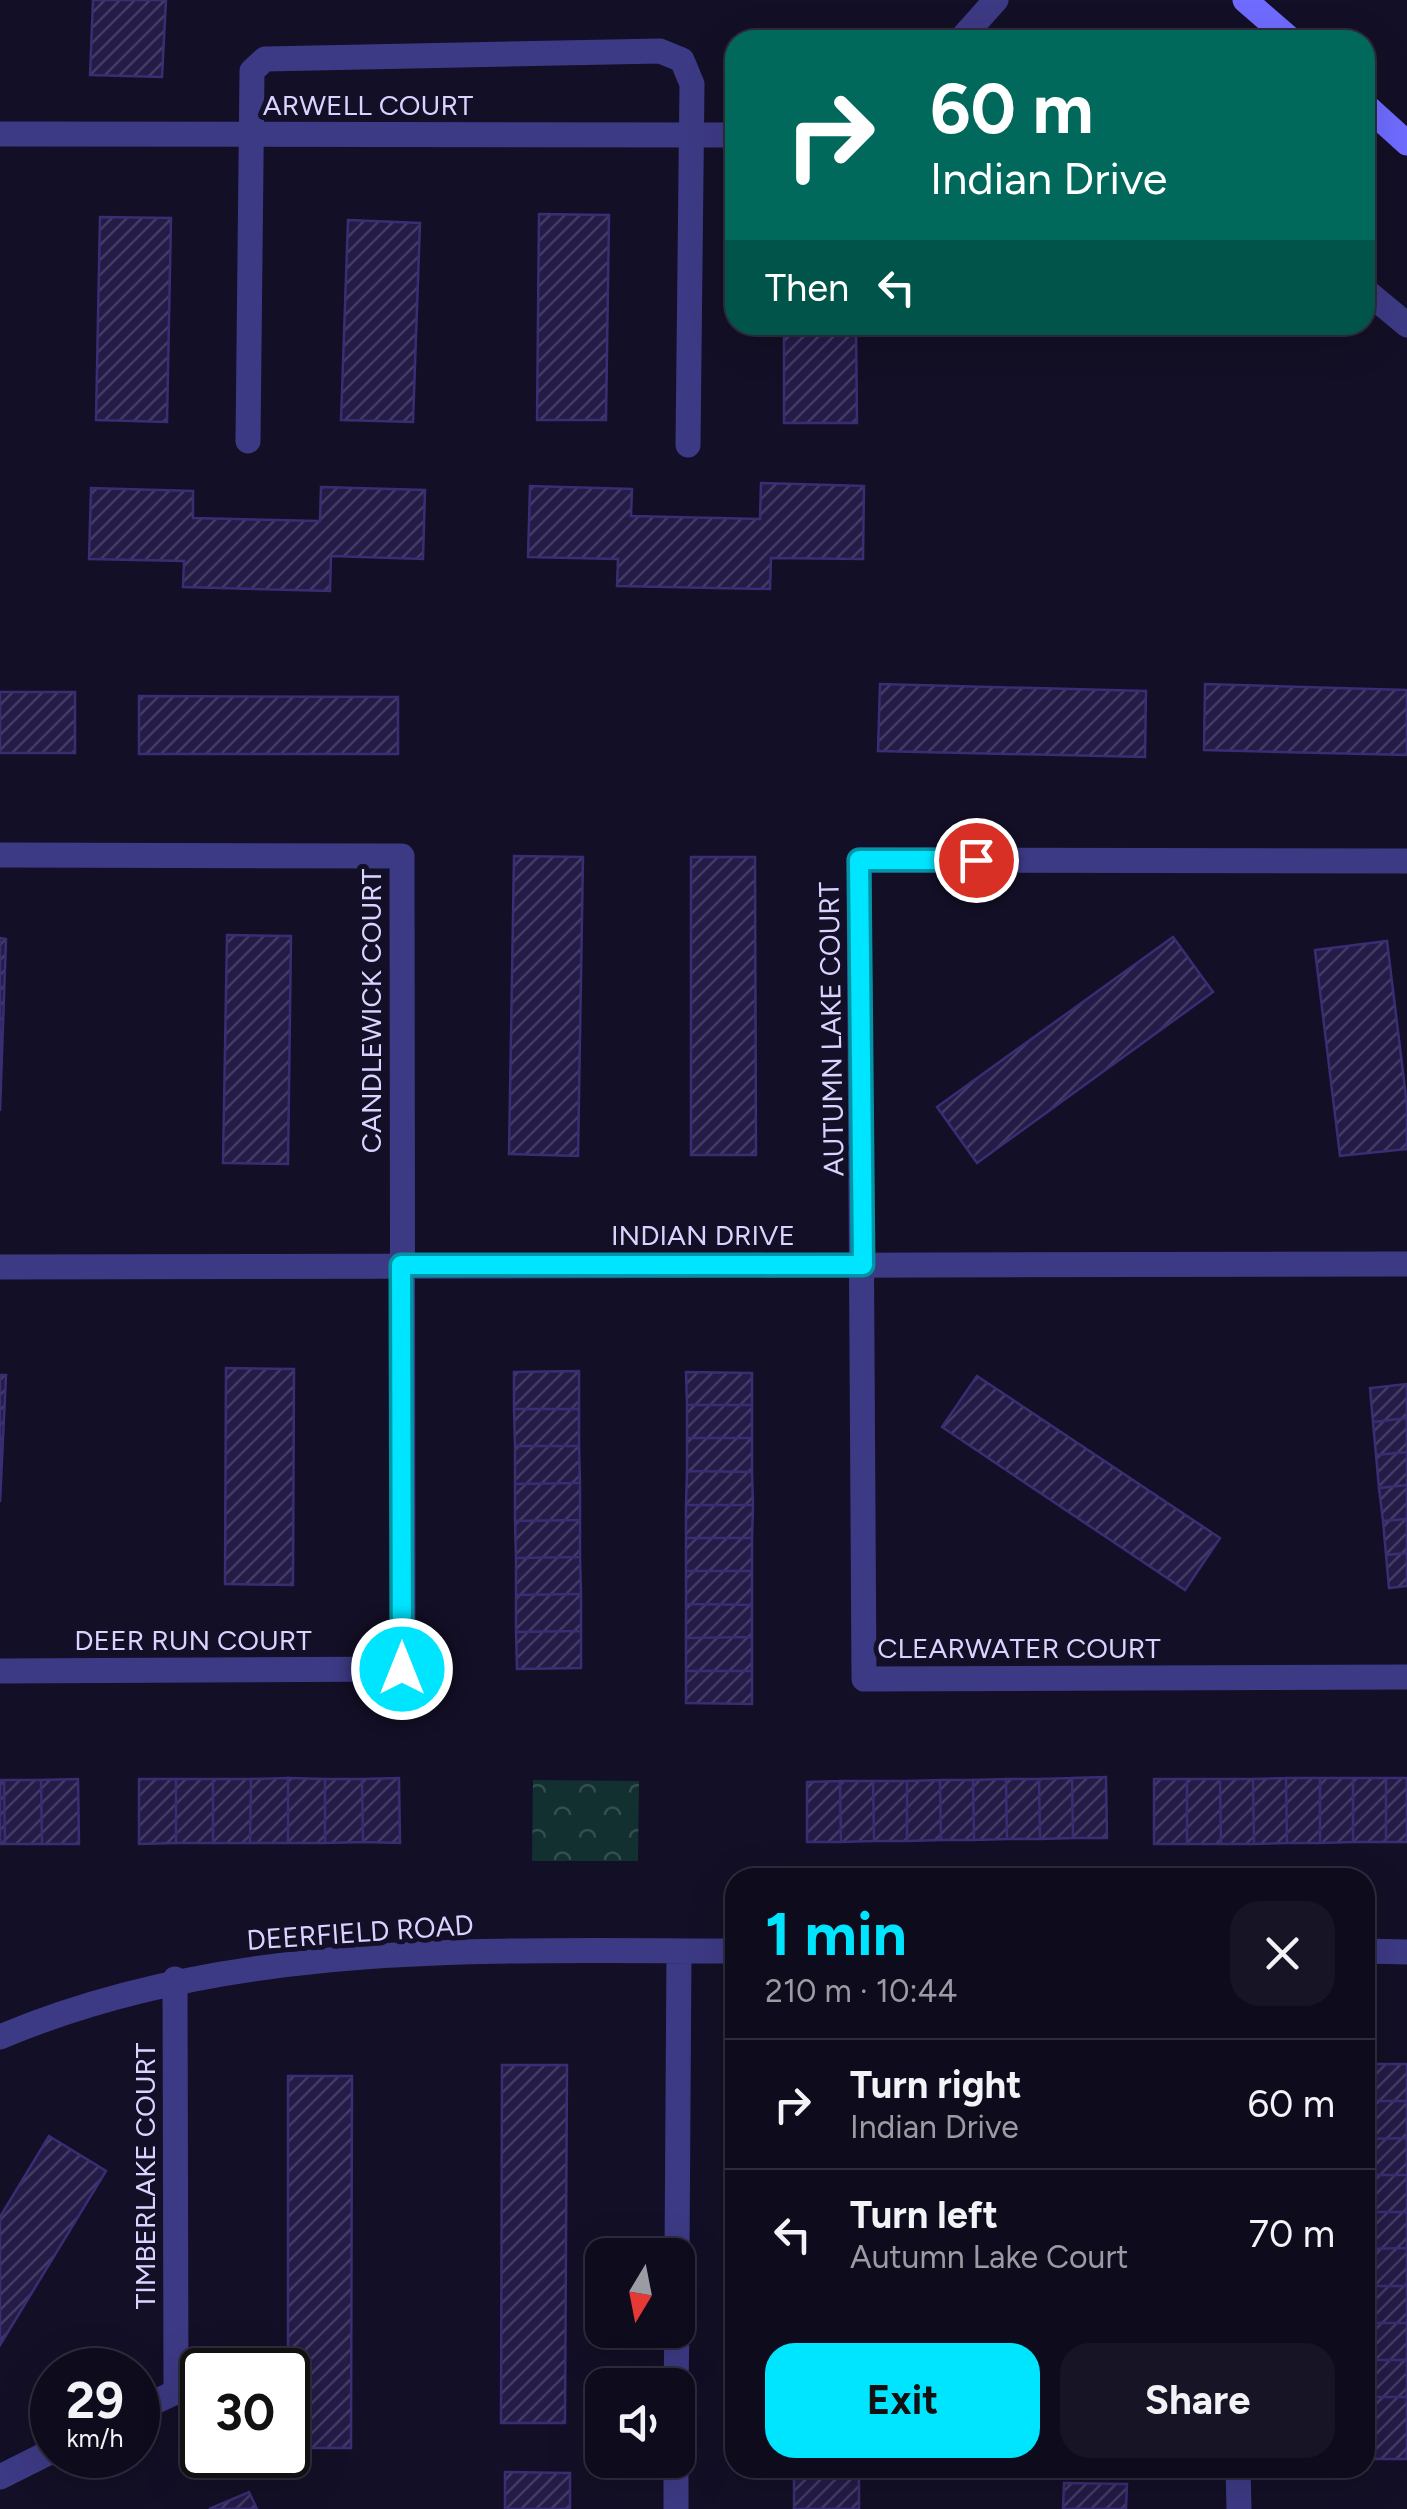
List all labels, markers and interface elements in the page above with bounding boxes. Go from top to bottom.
text: 60 m [930,66,1094,151]
icon: right [765,70,895,200]
street label: ARWELL COURT [263,88,474,122]
text: Indian Drive [930,151,1167,205]
icon: left [869,260,924,315]
text: Then [765,265,849,311]
pin [934,818,1019,903]
icon: arrive [949,833,1004,888]
street label: CANDLEWICK COURT [354,868,388,1153]
street label: AUTUMN LAKE COURT [811,881,851,1177]
street label: INDIAN DRIVE [611,1218,795,1252]
position arrow [350,1617,454,1721]
street label: DEER RUN COURT [74,1623,312,1657]
street label: CLEARWATER COURT [877,1631,1161,1665]
text: 1 min [765,1898,907,1970]
button: close [1230,1901,1335,2006]
street label: DEERFIELD ROAD [245,1907,475,1957]
text: 210 m · 10:44 [765,1972,957,2010]
street label: TIMBERLAKE COURT [128,2042,162,2309]
text: Turn right [850,2062,1022,2108]
icon: right [765,2077,820,2132]
text: 60 m [1247,2081,1335,2127]
text: Indian Drive [850,2108,1019,2146]
text: Turn left [850,2192,998,2238]
icon: left [765,2207,820,2262]
text: 70 m [1249,2211,1335,2257]
north arrow [585,2238,695,2348]
map controls [585,2238,695,2478]
text: Autumn Lake Court [850,2238,1128,2276]
button: Exit [765,2343,1040,2458]
button: Share [1060,2343,1335,2458]
speed limit sign: 30 [180,2348,310,2478]
button: sound [585,2368,695,2478]
text: 29 [66,2370,124,2431]
text: km/h [66,2423,124,2453]

